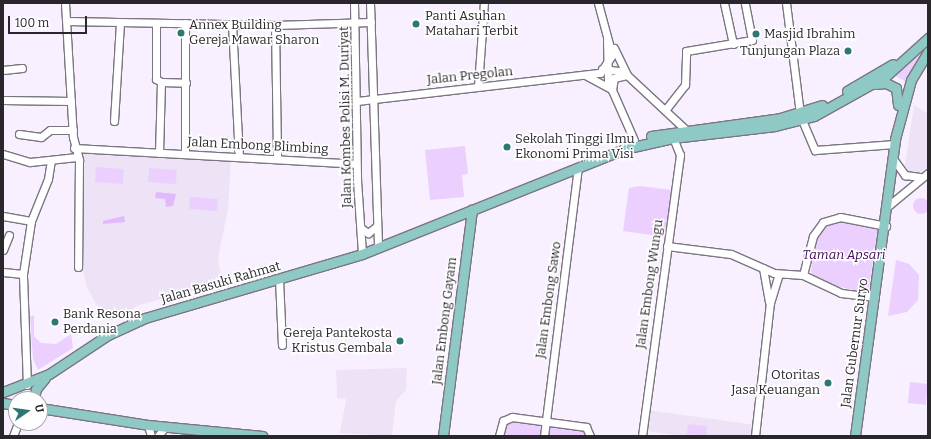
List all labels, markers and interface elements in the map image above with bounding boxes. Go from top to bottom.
scale bar [10,8,89,34]
place label: Panti Asuhan Matahari Terbit [425,9,518,40]
text: 100 m [15,16,49,30]
place label: Annex Building Gereja Mawar Sharon [189,18,319,49]
marker: Panti Asuhan Matahari Terbit [410,18,422,30]
street label: Jalan Kombes Polisi M. Duriyat [337,26,355,208]
place label: Masjid Ibrahim [764,26,855,42]
marker: Annex Building Gereja Mawar Sharon [176,28,186,38]
marker: Masjid Ibrahim [751,29,761,39]
place label: Tunjungan Plaza [740,43,840,59]
marker: Tunjungan Plaza [843,46,853,56]
street label: Jalan Pregolan [426,64,514,88]
place label: Sekolah Tinggi Ilmu Ekonomi Prima Visi [515,132,635,163]
street label: Jalan Embong Blimbing [187,135,329,157]
marker: Sekolah Tinggi Ilmu Ekonomi Prima Visi [502,142,512,152]
street label: Jalan Embong Wungu [633,218,667,350]
street label: Jalan Embong Sawo [533,240,565,360]
park label: Taman Apsari [803,247,885,263]
street label: Jalan Embong Gayam [429,256,461,386]
street label: Jalan Basuki Rahmat [159,258,283,308]
street label: Jalan Gubernur Suryo [838,277,872,409]
place label: Bank Resona Perdania [63,307,141,338]
marker: Bank Resona Perdania [50,317,60,327]
place label: Gereja Pantekosta Kristus Gembala [283,326,392,357]
marker: Gereja Pantekosta Kristus Gembala [395,336,405,346]
place label: Otoritas Jasa Keuangan [731,368,820,399]
marker: Otoritas Jasa Keuangan [823,378,833,388]
north arrow [8,391,48,431]
text: U [32,403,46,414]

